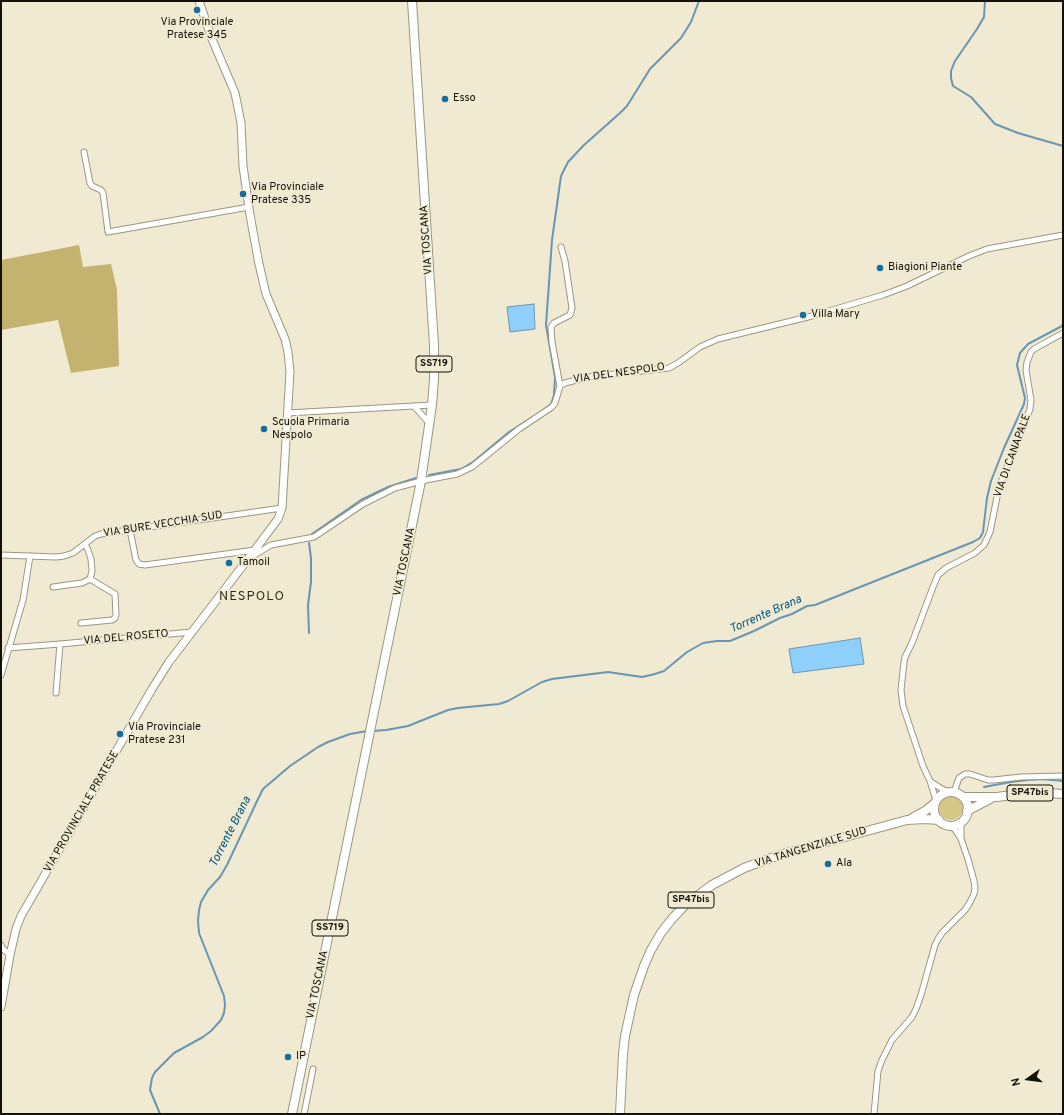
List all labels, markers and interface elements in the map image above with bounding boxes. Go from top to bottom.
marker: Via Provinciale Pratese 345 [192,5,202,15]
place label: Via Provinciale Pratese 345 [160,16,234,42]
place label: Esso [453,92,476,106]
marker: Esso [440,94,450,104]
place label: Via Provinciale Pratese 335 [251,181,324,207]
marker: Via Provinciale Pratese 335 [238,189,248,199]
street label: VIA TOSCANA [418,205,436,275]
place label: Biagioni Piante [888,261,962,275]
marker: Biagioni Piante [875,263,885,273]
place label: Villa Mary [811,308,860,322]
marker: Villa Mary [798,310,808,320]
road number: SS719 [416,356,452,372]
street label: VIA DEL NESPOLO [572,361,666,387]
street label: VIA DI CANAPALE [992,412,1034,500]
place label: Scuola Primaria Nespolo [272,416,349,442]
marker: Scuola Primaria Nespolo [259,424,269,434]
street label: VIA BURE VECCHIA SUD [102,509,224,541]
street label: VIA TOSCANA [391,526,419,598]
place label: Tamoil [237,556,270,570]
marker: Tamoil [224,558,234,568]
district label: NESPOLO [219,589,285,605]
water label: Torrente Brana [728,593,804,637]
street label: VIA DEL ROSETO [83,628,169,648]
place label: Via Provinciale Pratese 231 [128,721,201,747]
marker: Via Provinciale Pratese 231 [115,729,125,739]
street label: VIA PROVINCIALE PRATESE [42,749,122,875]
road number: SP47bis [1007,785,1053,801]
water label: Torrente Brana [207,794,255,870]
street label: VIA TANGENZIALE SUD [754,825,868,871]
place label: Ala [836,857,852,871]
marker: Ala [823,859,833,869]
road number: SP47bis [668,892,714,908]
road number: SS719 [312,920,348,936]
street label: VIA TOSCANA [304,949,332,1021]
place label: IP [296,1050,306,1064]
marker: IP [283,1052,293,1062]
north arrow [1008,1059,1048,1099]
text: N [1009,1076,1024,1087]

